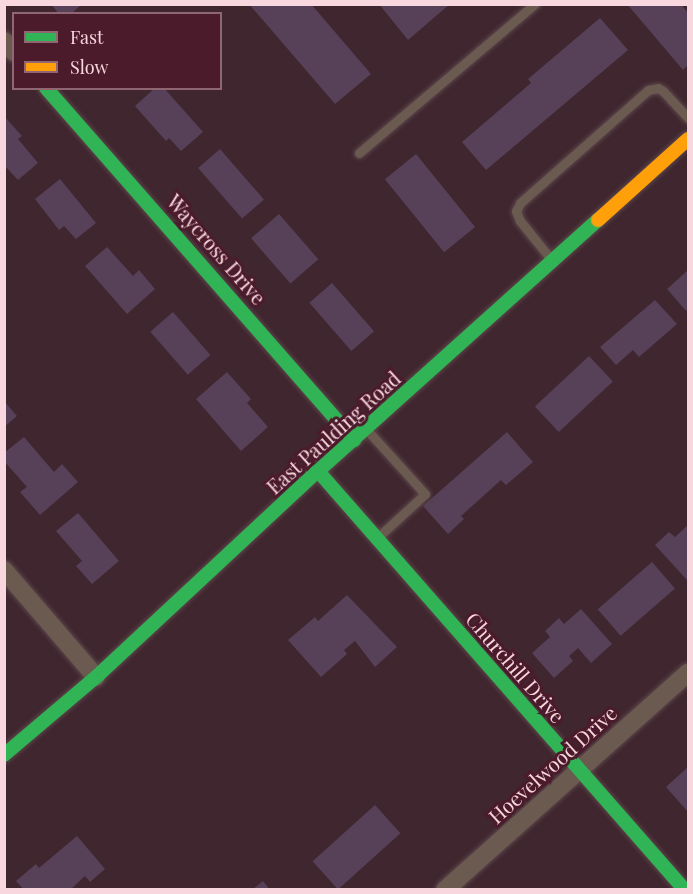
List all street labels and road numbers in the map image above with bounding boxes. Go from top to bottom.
street label: Waycross Drive [163,189,271,309]
street label: East Paulding Road [261,366,405,498]
street label: Churchill Drive [462,607,570,727]
street label: Hoevelwood Drive [483,700,621,828]

